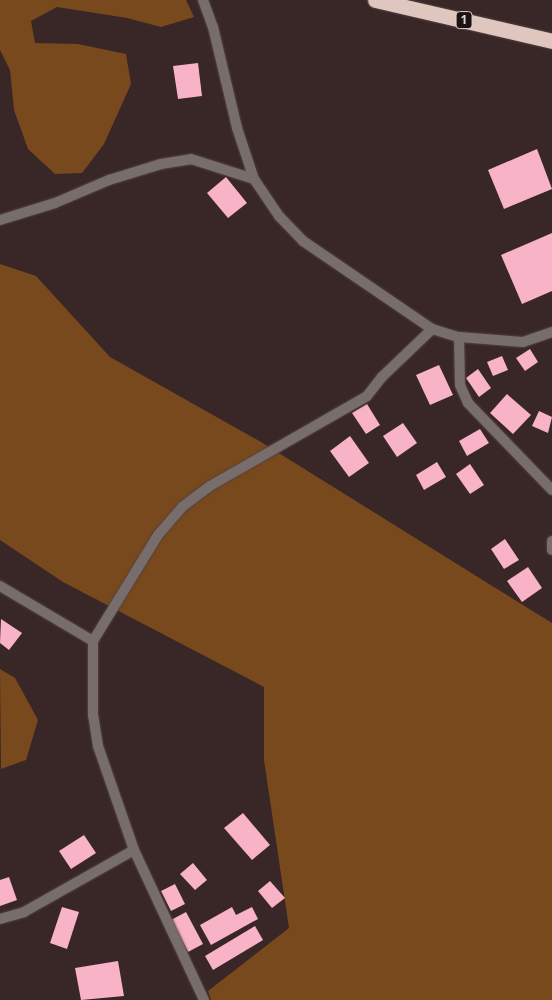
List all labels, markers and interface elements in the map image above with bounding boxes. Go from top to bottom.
road number: 1 [455,10,473,30]

